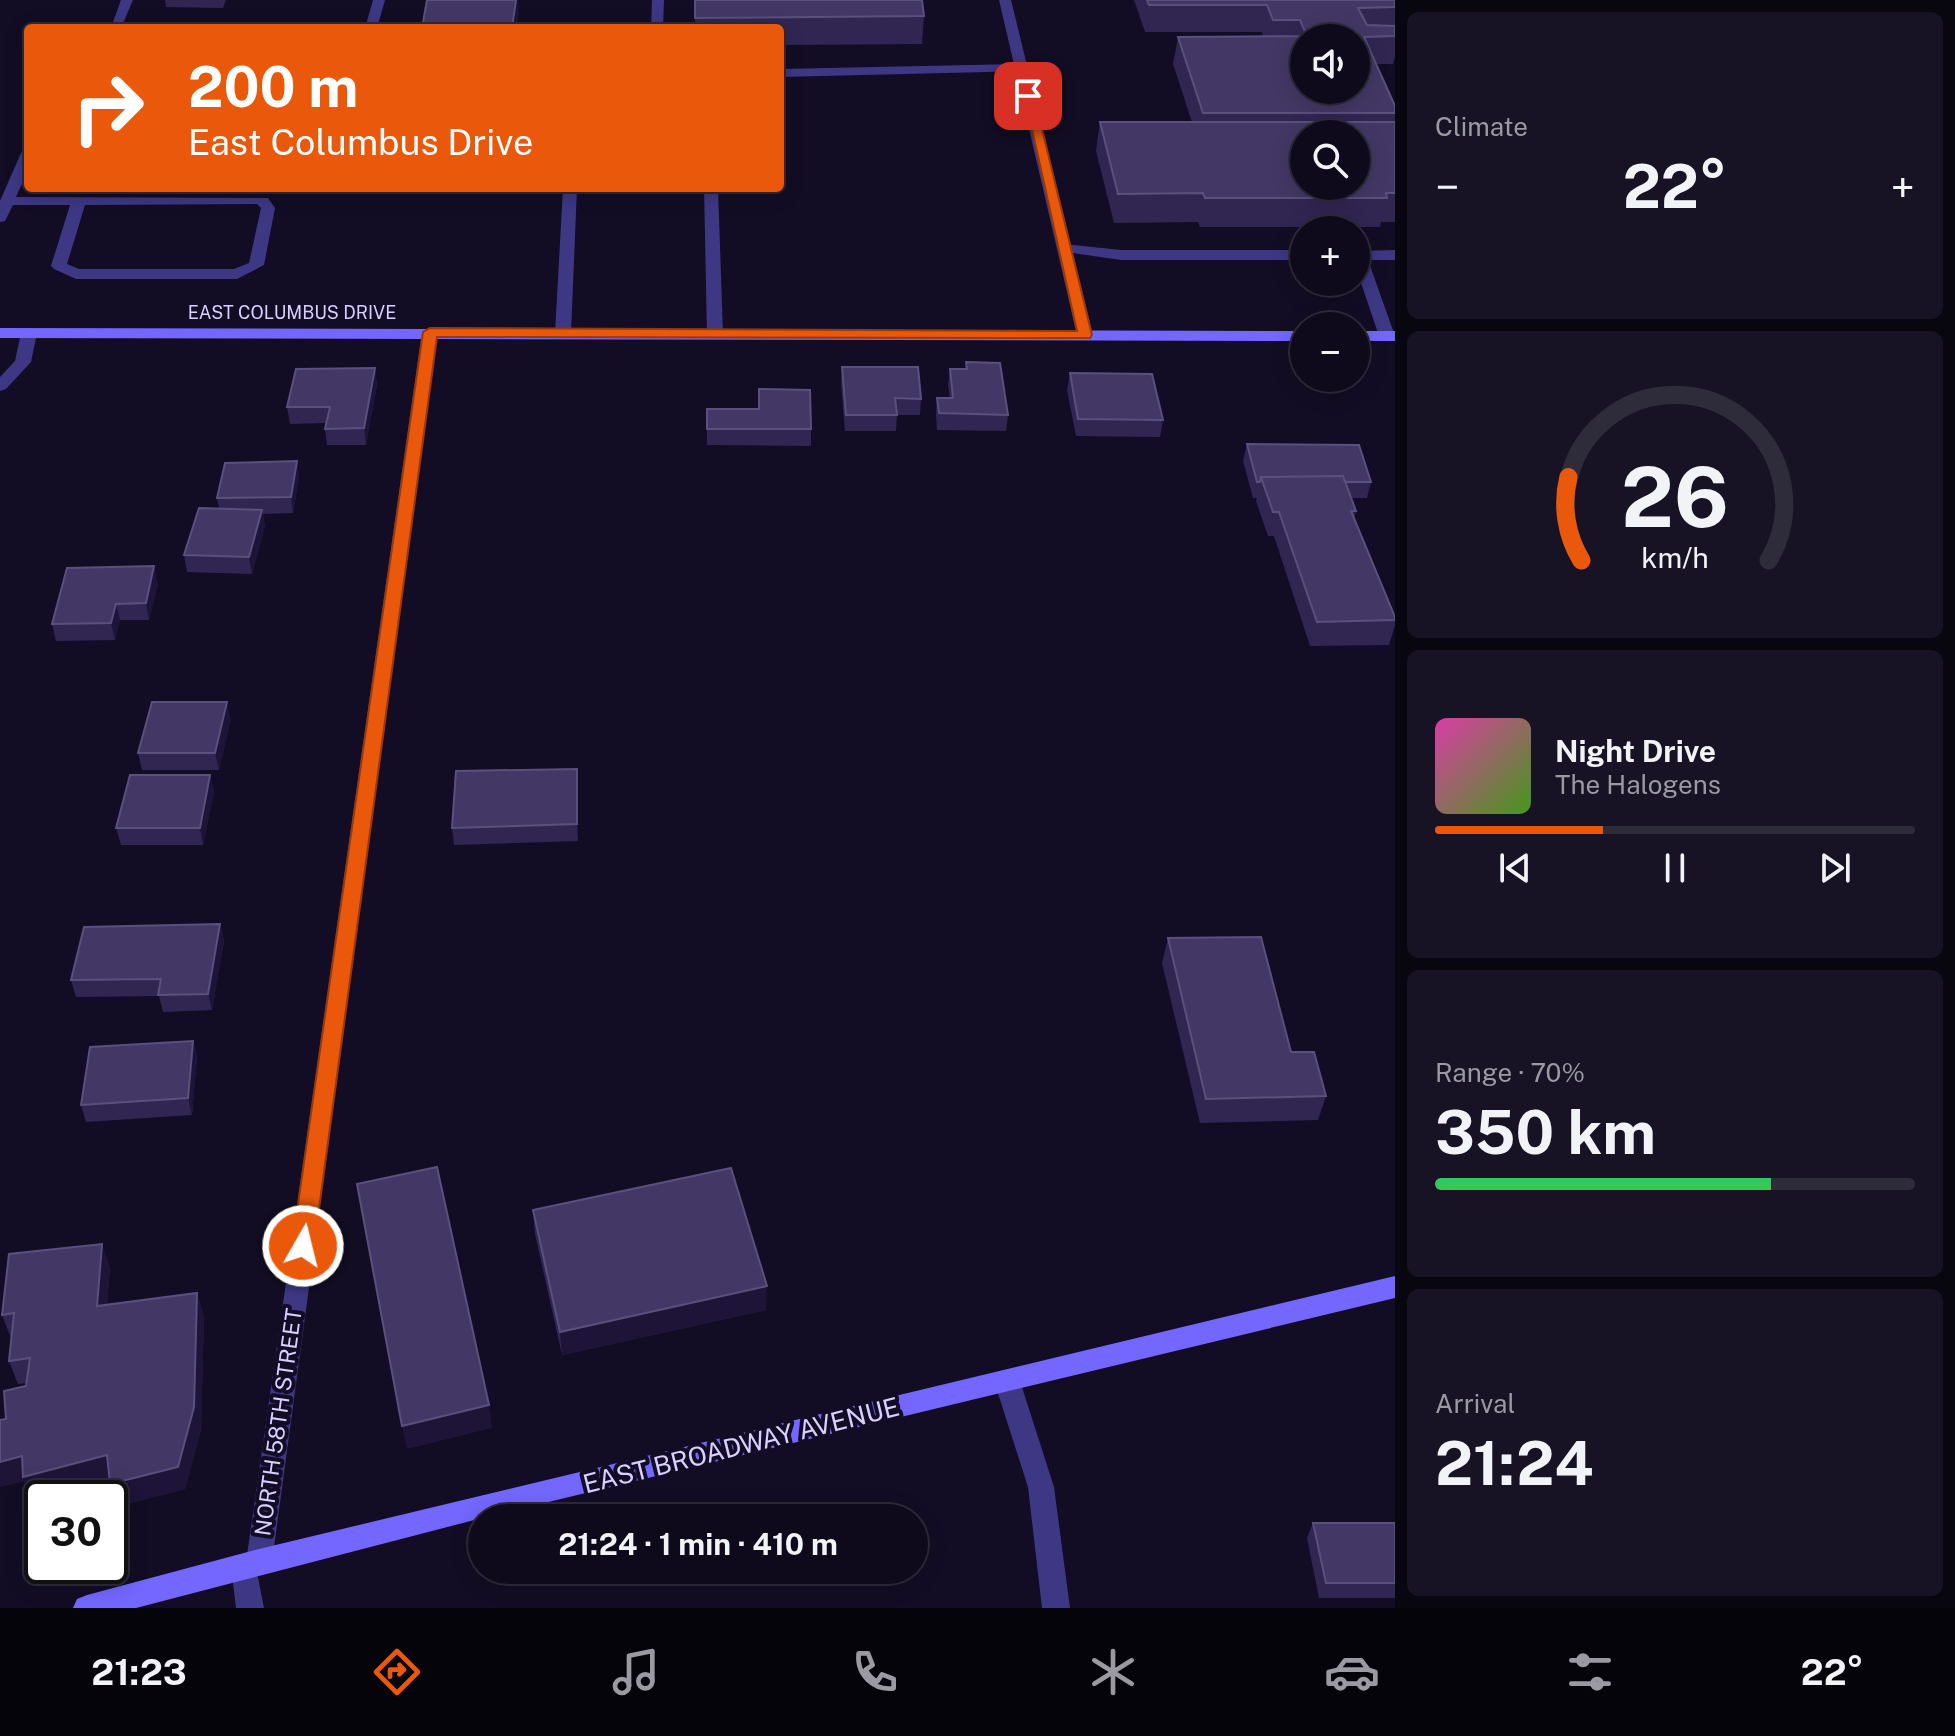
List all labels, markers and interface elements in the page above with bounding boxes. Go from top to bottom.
map controls [1290,24,1370,392]
button: sound [1290,24,1370,104]
text: 200 m [188,54,358,120]
icon: right [56,56,160,160]
pin [994,62,1062,130]
icon: arrive [1006,74,1050,118]
text: Climate [1435,111,1528,142]
button: search [1290,120,1370,200]
text: East Columbus Drive [188,121,533,163]
text: 22° [1623,151,1727,222]
text: − [1435,161,1459,213]
text: + [1891,161,1915,213]
button: + [1290,216,1370,296]
street label: EAST COLUMBUS DRIVE [188,302,396,323]
button: − [1290,312,1370,392]
text: 26 [1621,447,1729,545]
text: km/h [1641,541,1709,574]
text: Night Drive [1555,733,1716,769]
text: The Halogens [1555,769,1721,800]
icon: previous [1493,846,1537,890]
icon: pause [1653,846,1697,890]
icon: next [1813,846,1857,890]
text: Range · 70% [1435,1057,1585,1088]
text: 350 km [1435,1097,1656,1168]
position arrow [261,1204,345,1288]
street label: NORTH 58TH STREET [249,1307,307,1537]
text: Arrival [1435,1388,1515,1419]
street label: EAST BROADWAY AVENUE [580,1391,902,1499]
text: 21:24 [1435,1428,1594,1499]
speed limit sign: 30 [24,1480,128,1584]
text: 21:24 · 1 min · 410 m [558,1526,838,1562]
icon: directions [369,1644,425,1700]
icon: music [608,1644,664,1700]
icon: phone [847,1644,903,1700]
icon: climate [1085,1644,1141,1700]
icon: car [1324,1644,1380,1700]
icon: filters [1562,1644,1618,1700]
text: 21:23 [91,1651,187,1693]
text: 22° [1801,1651,1864,1693]

